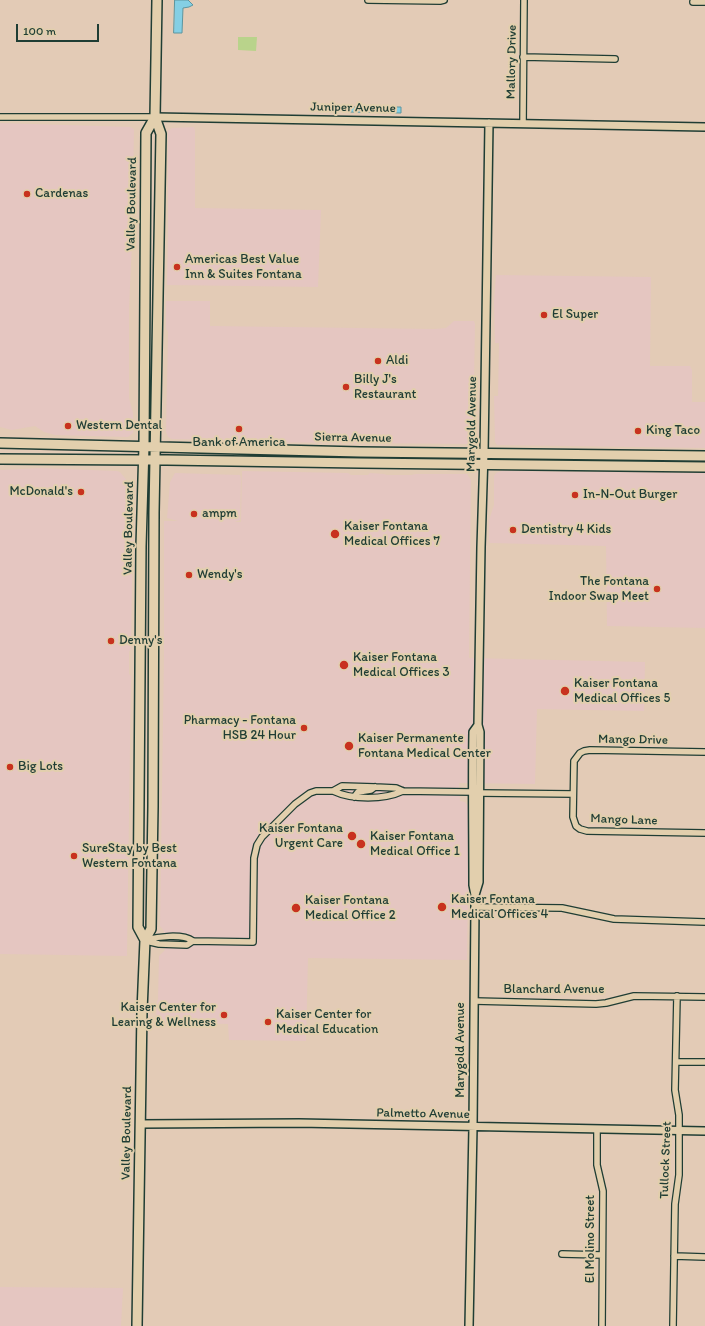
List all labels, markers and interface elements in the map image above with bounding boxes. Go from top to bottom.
scale bar [18,16,101,42]
text: 100 m [23,24,56,38]
street label: Mallory Drive [504,25,520,99]
street label: Juniper Avenue [310,99,396,117]
street label: Valley Boulevard [123,157,141,251]
place label: Cardenas [35,186,88,202]
marker: Cardenas [22,189,32,199]
place label: Americas Best Value Inn & Suites Fontana [185,252,302,283]
marker: Americas Best Value Inn & Suites Fontana [172,262,182,272]
place label: El Super [552,307,598,323]
marker: El Super [539,310,549,320]
place label: Aldi [386,353,408,369]
marker: Aldi [373,356,383,366]
place label: Billy J's Restaurant [354,372,416,403]
street label: Marygold Avenue [463,376,481,472]
marker: Billy J's Restaurant [341,382,351,392]
place label: Western Dental [76,418,162,434]
marker: Western Dental [63,421,73,431]
place label: King Taco [646,423,700,439]
marker: Bank of America [234,424,244,434]
marker: King Taco [633,426,643,436]
street label: Sierra Avenue [314,430,392,446]
place label: Bank of America [192,435,286,451]
street label: Valley Boulevard [120,481,138,575]
place label: McDonald's [9,484,73,500]
marker: McDonald's [76,487,86,497]
place label: In-N-Out Burger [583,487,677,503]
marker: In-N-Out Burger [570,490,580,500]
place label: ampm [202,506,237,522]
marker: ampm [189,509,199,519]
place label: Kaiser Fontana Medical Offices 7 [344,519,440,550]
place label: Dentistry 4 Kids [521,522,611,538]
marker: Dentistry 4 Kids [508,525,518,535]
marker: Kaiser Fontana Medical Offices 7 [329,528,341,540]
place label: Wendy's [197,567,243,583]
marker: Wendy's [184,570,194,580]
place label: The Fontana Indoor Swap Meet [549,574,649,605]
marker: The Fontana Indoor Swap Meet [652,584,662,594]
place label: Denny's [119,633,162,649]
marker: Denny's [106,636,116,646]
place label: Kaiser Fontana Medical Offices 3 [353,650,449,681]
marker: Kaiser Fontana Medical Offices 3 [338,659,350,671]
place label: Kaiser Fontana Medical Offices 5 [574,676,670,707]
marker: Kaiser Fontana Medical Offices 5 [559,685,571,697]
place label: Pharmacy - Fontana HSB 24 Hour [184,713,296,744]
marker: Pharmacy - Fontana HSB 24 Hour [299,723,309,733]
place label: Kaiser Permanente Fontana Medical Center [358,731,491,762]
street label: Mango Drive [598,732,668,748]
marker: Kaiser Permanente Fontana Medical Center [343,740,355,752]
place label: Big Lots [18,759,63,775]
marker: Big Lots [5,762,15,772]
street label: Mango Lane [590,811,658,829]
place label: Kaiser Fontana Urgent Care [259,821,343,852]
place label: Kaiser Fontana Medical Office 1 [370,829,460,860]
marker: Kaiser Fontana Urgent Care [346,830,358,842]
marker: Kaiser Fontana Medical Office 1 [355,838,367,850]
place label: SureStay by Best Western Fontana [82,841,177,872]
marker: SureStay by Best Western Fontana [69,851,79,861]
place label: Kaiser Fontana Medical Offices 4 [451,892,548,923]
place label: Kaiser Fontana Medical Office 2 [305,893,395,924]
marker: Kaiser Fontana Medical Offices 4 [436,901,448,913]
marker: Kaiser Fontana Medical Office 2 [290,902,302,914]
street label: Blanchard Avenue [504,982,604,998]
place label: Kaiser Center for Learing & Wellness [111,1000,216,1031]
street label: Marygold Avenue [453,1002,469,1098]
place label: Kaiser Center for Medical Education [276,1007,378,1038]
marker: Kaiser Center for Learing & Wellness [219,1010,229,1020]
marker: Kaiser Center for Medical Education [263,1017,273,1027]
street label: Valley Boulevard [118,1086,136,1180]
street label: Palmetto Avenue [376,1105,470,1123]
street label: Tullock Street [657,1121,675,1199]
street label: El Molino Street [583,1195,599,1283]

